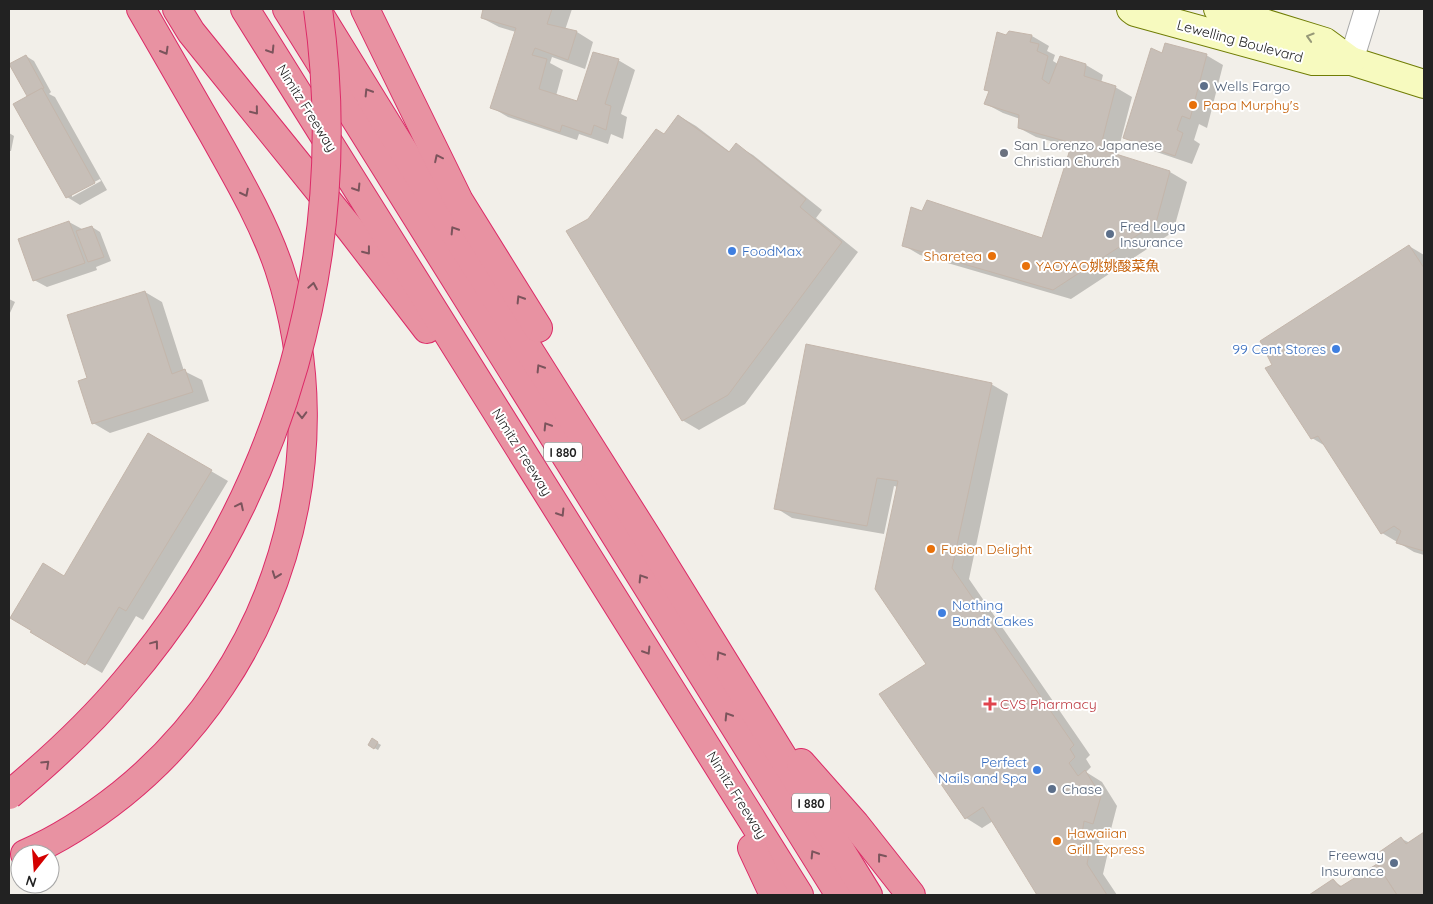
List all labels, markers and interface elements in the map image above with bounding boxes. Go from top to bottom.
street label: Lewelling Boulevard [1175,16,1305,66]
one-way arrow [1306,33,1314,43]
one-way arrow [265,44,274,54]
one-way arrow [159,46,169,55]
street label: Nimitz Freeway [273,61,341,155]
place label: Wells Fargo [1214,77,1290,95]
marker: Wells Fargo [1198,80,1210,92]
one-way arrow [364,89,374,98]
place label: Papa Murphy's [1203,96,1299,114]
marker: Papa Murphy's [1187,99,1199,111]
one-way arrow [249,105,257,114]
place label: San Lorenzo Japanese Christian Church [1014,136,1162,170]
marker: San Lorenzo Japanese Christian Church [998,147,1010,159]
one-way arrow [434,155,444,164]
one-way arrow [351,182,361,191]
one-way arrow [239,187,249,196]
place label: Fred Loya Insurance [1120,217,1185,251]
one-way arrow [450,226,460,235]
marker: Fred Loya Insurance [1104,228,1116,240]
place label: FoodMax [742,242,802,260]
one-way arrow [362,245,370,254]
marker: FoodMax [726,245,738,257]
place label: Sharetea [924,247,982,265]
marker: Sharetea [986,250,998,262]
place label: YAOYAO姚姚酸菜魚 [1036,257,1160,275]
marker: YAOYAO姚姚酸菜魚 [1020,260,1032,272]
one-way arrow [307,281,317,290]
one-way arrow [516,295,526,304]
place label: 99 Cent Stores [1232,340,1326,358]
marker: 99 Cent Stores [1330,343,1342,355]
one-way arrow [537,364,547,373]
street label: Nimitz Freeway [488,405,556,499]
one-way arrow [297,412,307,420]
one-way arrow [543,422,553,431]
road number: I 880 [544,442,582,462]
one-way arrow [234,502,244,511]
one-way arrow [554,508,564,517]
place label: Fusion Delight [941,540,1033,558]
marker: Fusion Delight [925,543,937,555]
one-way arrow [272,570,283,579]
one-way arrow [638,575,648,584]
place label: Nothing Bundt Cakes [952,596,1034,630]
marker: Nothing Bundt Cakes [936,607,948,619]
one-way arrow [149,640,158,650]
one-way arrow [640,646,650,655]
one-way arrow [716,652,726,661]
place label: CVS Pharmacy [1000,695,1097,713]
marker: CVS Pharmacy [984,698,996,710]
one-way arrow [724,713,734,722]
street label: Nimitz Freeway [703,748,771,842]
place label: Perfect Nails and Spa [938,753,1027,787]
one-way arrow [40,761,49,770]
marker: Perfect Nails and Spa [1031,764,1043,776]
place label: Chase [1062,780,1102,798]
marker: Chase [1046,783,1058,795]
road number: I 880 [792,794,830,812]
place label: Hawaiian Grill Express [1067,824,1145,858]
marker: Hawaiian Grill Express [1051,835,1063,847]
north arrow [10,844,60,894]
place label: Freeway Insurance [1321,846,1384,880]
one-way arrow [811,850,820,860]
one-way arrow [878,854,886,863]
marker: Freeway Insurance [1388,857,1400,869]
text: N [24,871,39,892]

